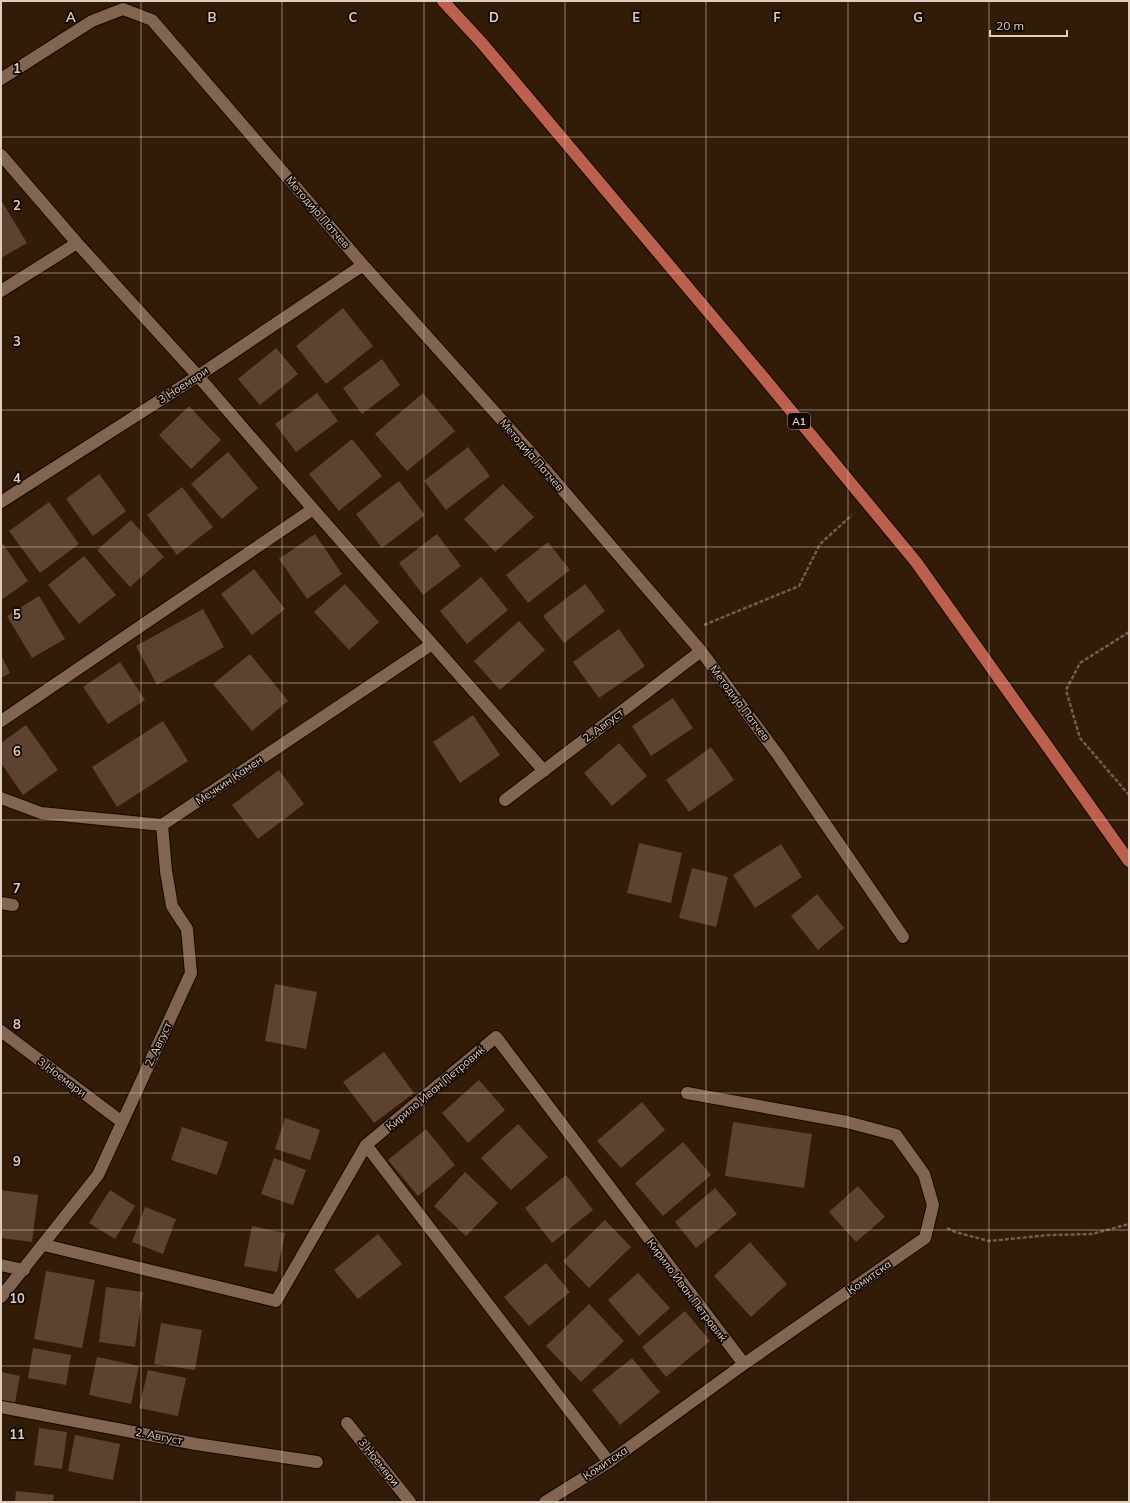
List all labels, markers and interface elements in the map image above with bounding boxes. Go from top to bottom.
text: A [66,9,76,25]
text: B [208,9,217,25]
text: C [349,9,358,25]
text: D [489,9,499,25]
text: E [632,9,640,25]
text: F [773,9,781,25]
text: G [913,9,923,25]
scale bar [990,12,1067,38]
text: 20 m [996,18,1024,33]
text: 1 [13,60,21,76]
street label: Методиjа Патчев [283,173,353,251]
text: 2 [13,197,21,213]
text: 3 [13,333,21,349]
street label: 3 Ноември [155,364,211,406]
road number: A1 [788,413,810,429]
street label: Методиjа Патчев [497,416,567,494]
text: 4 [13,470,21,486]
text: 5 [13,606,21,622]
street label: Методиjа Патчев [707,662,773,744]
street label: 2. Август [580,705,626,745]
text: 6 [13,743,21,759]
street label: Мечкин Камен [193,752,265,808]
text: 7 [13,880,21,896]
text: 8 [13,1016,21,1032]
street label: 2. Август [142,1019,174,1069]
street label: Кирило Иван Петровиќ [383,1043,487,1133]
street label: 3 Ноември [35,1054,89,1100]
text: 9 [13,1153,21,1169]
street label: Кирило Иван Петровиќ [644,1236,730,1344]
street label: Комитска [844,1257,894,1297]
text: 10 [9,1290,25,1306]
street label: 2. Август [134,1425,184,1447]
text: 11 [9,1426,25,1442]
street label: 3 Ноември [356,1435,402,1489]
street label: Комитска [580,1443,630,1483]

